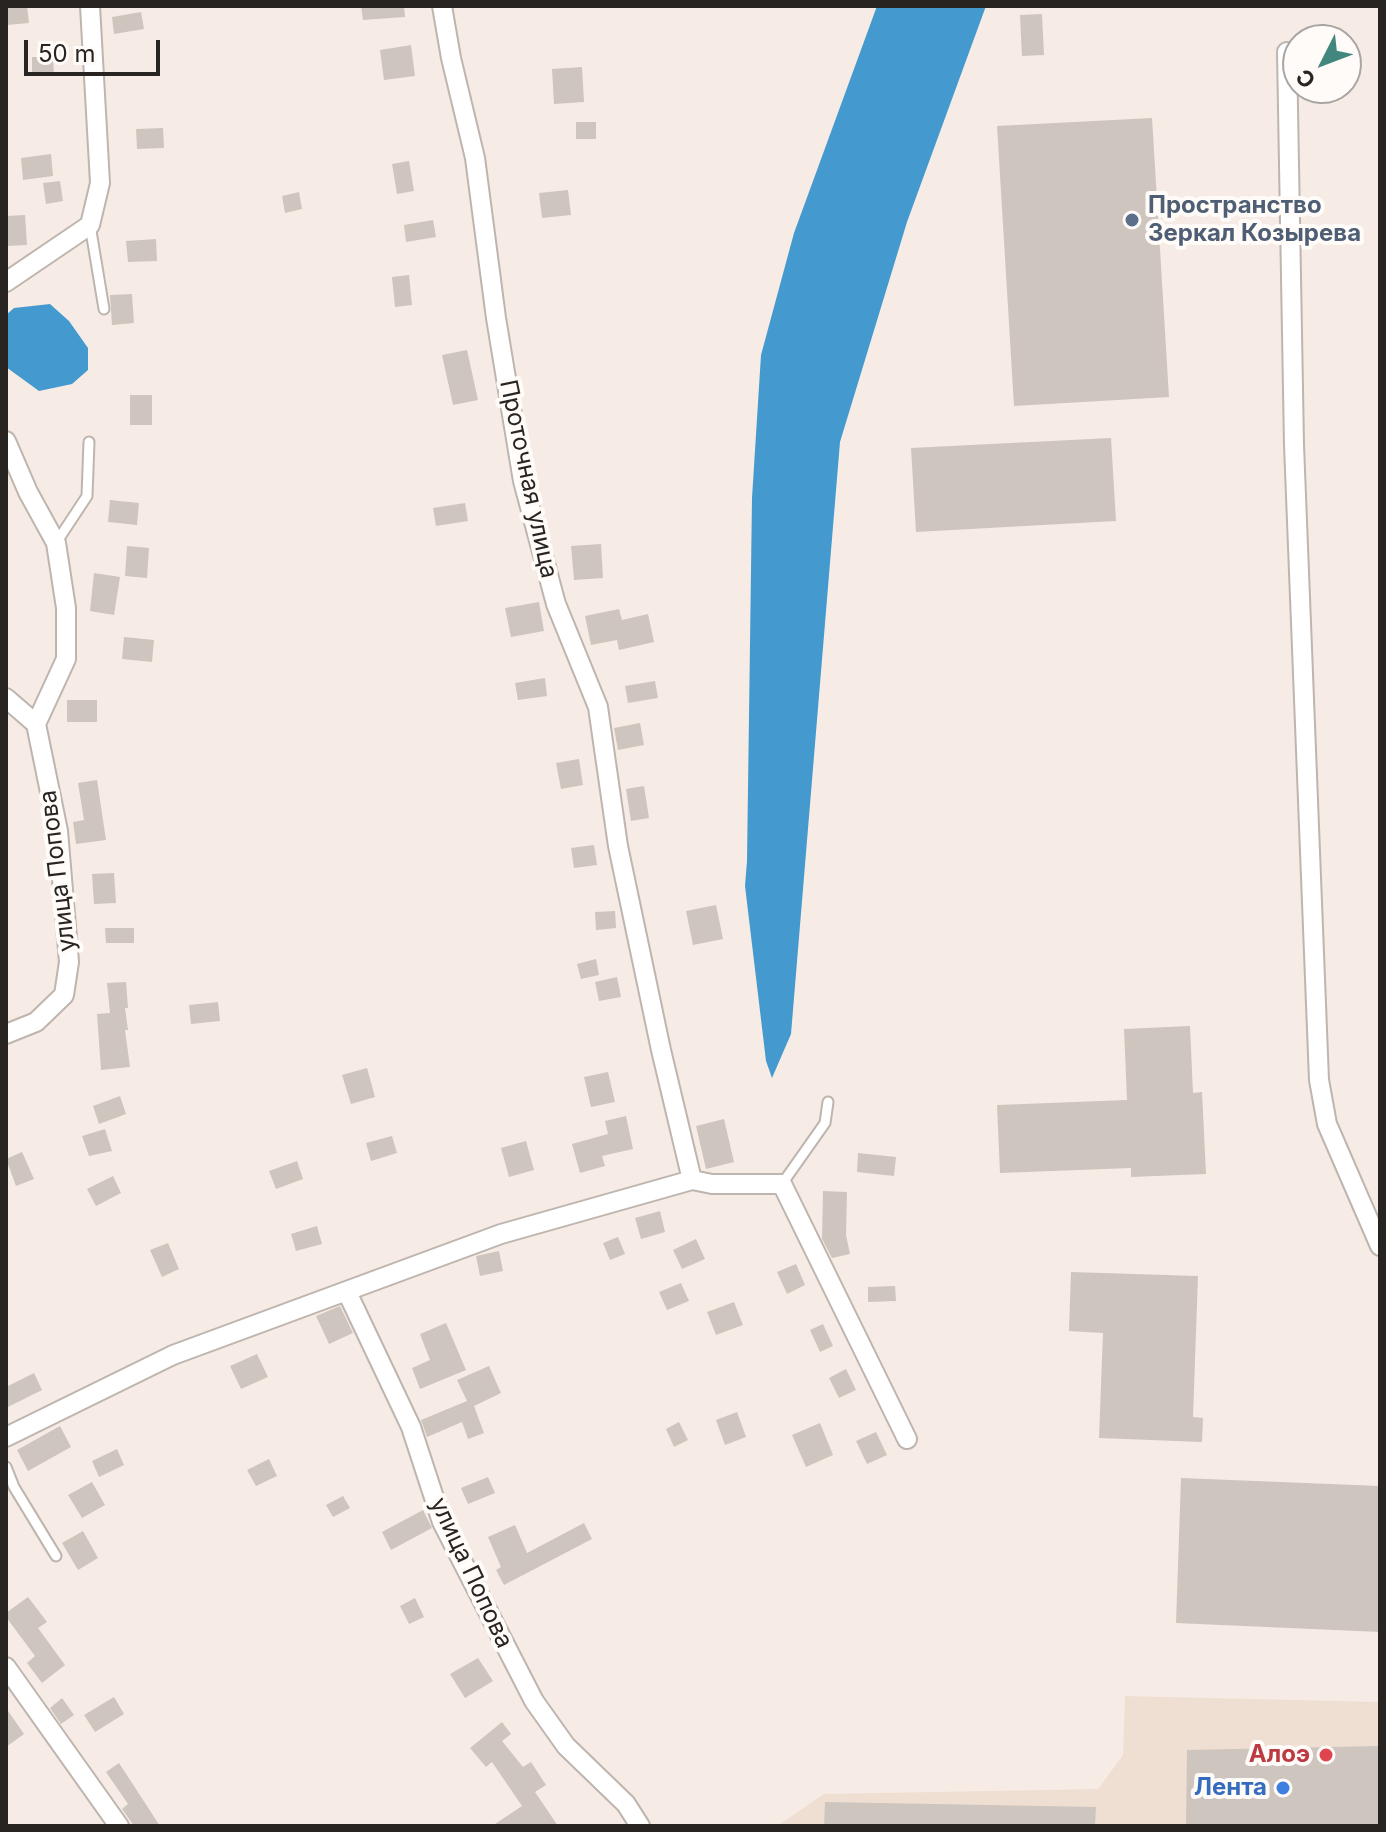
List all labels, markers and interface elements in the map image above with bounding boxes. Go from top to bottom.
scale bar [28,24,164,74]
north arrow [1282,24,1362,104]
text: 50 m [38,39,96,68]
text: С [1291,64,1321,93]
place label: Пространство Зеркал Козырева [1148,192,1361,248]
marker: Пространство Зеркал Козырева [1123,211,1141,229]
street label: Проточная улица [493,377,563,581]
street label: улица Попова [34,788,82,954]
street label: улица Попова [424,1493,518,1653]
place label: Алоэ [1249,1741,1310,1769]
marker: Алоэ [1317,1746,1335,1764]
place label: Лента [1194,1774,1267,1802]
marker: Лента [1274,1779,1292,1797]

